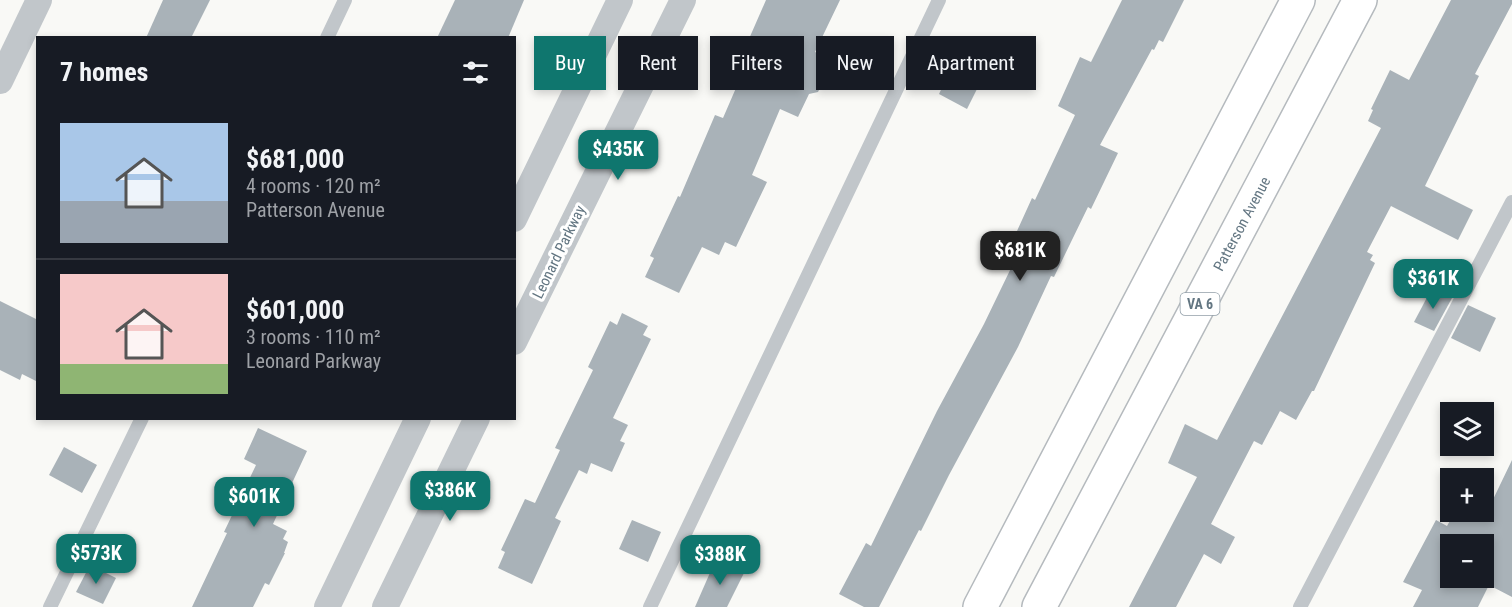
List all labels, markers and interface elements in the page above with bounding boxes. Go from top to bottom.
chip: Buy [534,36,606,90]
chip: Rent [618,36,698,90]
chip: Filters [710,36,804,90]
chip: New [816,36,894,90]
chip: Apartment [906,36,1036,90]
icon: filters [459,56,492,89]
text: 7 homes [60,57,148,87]
pin: $435K [576,130,660,181]
text: $435K [592,137,644,161]
text: $681,000 [246,144,344,174]
icon: home [108,147,180,219]
text: 4 rooms · 120 m² [246,174,381,198]
street label: Patterson Avenue [1210,174,1274,274]
text: Patterson Avenue [246,198,385,222]
street label: Leonard Parkway [529,203,589,301]
pin: $681K [978,231,1062,282]
text: $681K [994,238,1046,262]
pin: $361K [1391,259,1475,310]
text: $361K [1407,266,1459,290]
road number: VA 6 [1180,293,1220,315]
text: $601,000 [246,295,344,325]
icon: home [108,298,180,370]
text: 3 rooms · 110 m² [246,325,381,349]
text: Leonard Parkway [246,349,381,373]
map controls [1440,402,1494,588]
button: layers [1440,402,1494,456]
button: + [1440,468,1494,522]
pin: $386K [408,471,492,522]
pin: $601K [212,477,296,528]
text: $386K [424,478,476,502]
text: $601K [228,484,280,508]
pin: $573K [54,534,138,585]
button: − [1440,534,1494,588]
pin: $388K [678,535,762,586]
text: $573K [70,541,122,565]
text: $388K [694,542,746,566]

